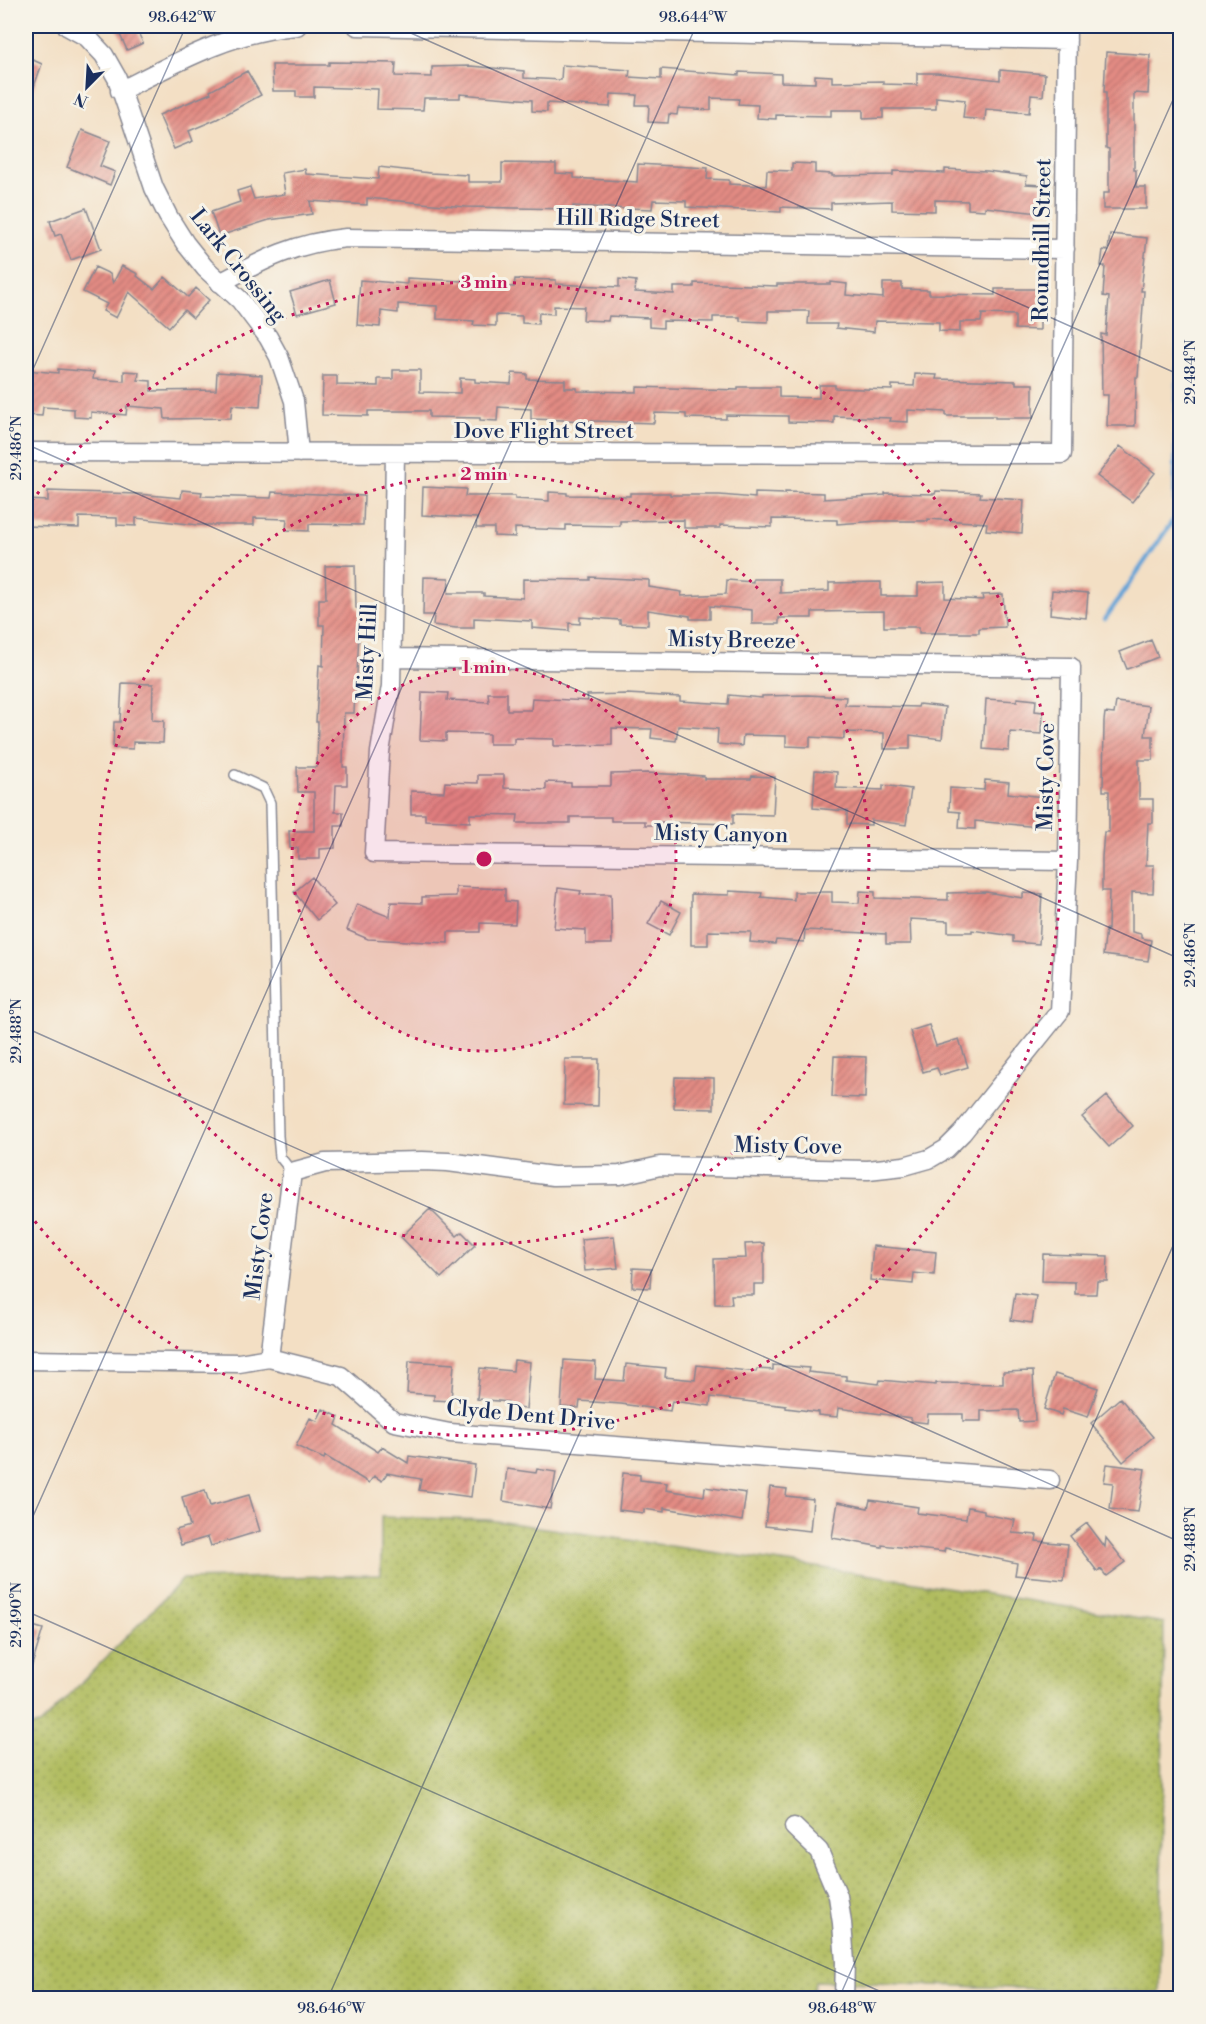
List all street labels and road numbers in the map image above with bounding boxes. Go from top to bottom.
street label: Roundhill Street [1028,158,1057,322]
street label: Lark Crossing [184,204,292,329]
street label: Hill Ridge Street [556,205,720,234]
street label: Dove Flight Street [454,418,634,445]
street label: Misty Hill [351,602,384,701]
street label: Misty Breeze [668,626,796,655]
street label: Misty Cove [1032,723,1061,831]
street label: Misty Canyon [654,820,788,849]
street label: Misty Cove [734,1132,842,1161]
street label: Misty Cove [239,1191,279,1302]
street label: Clyde Dent Drive [445,1395,617,1436]

